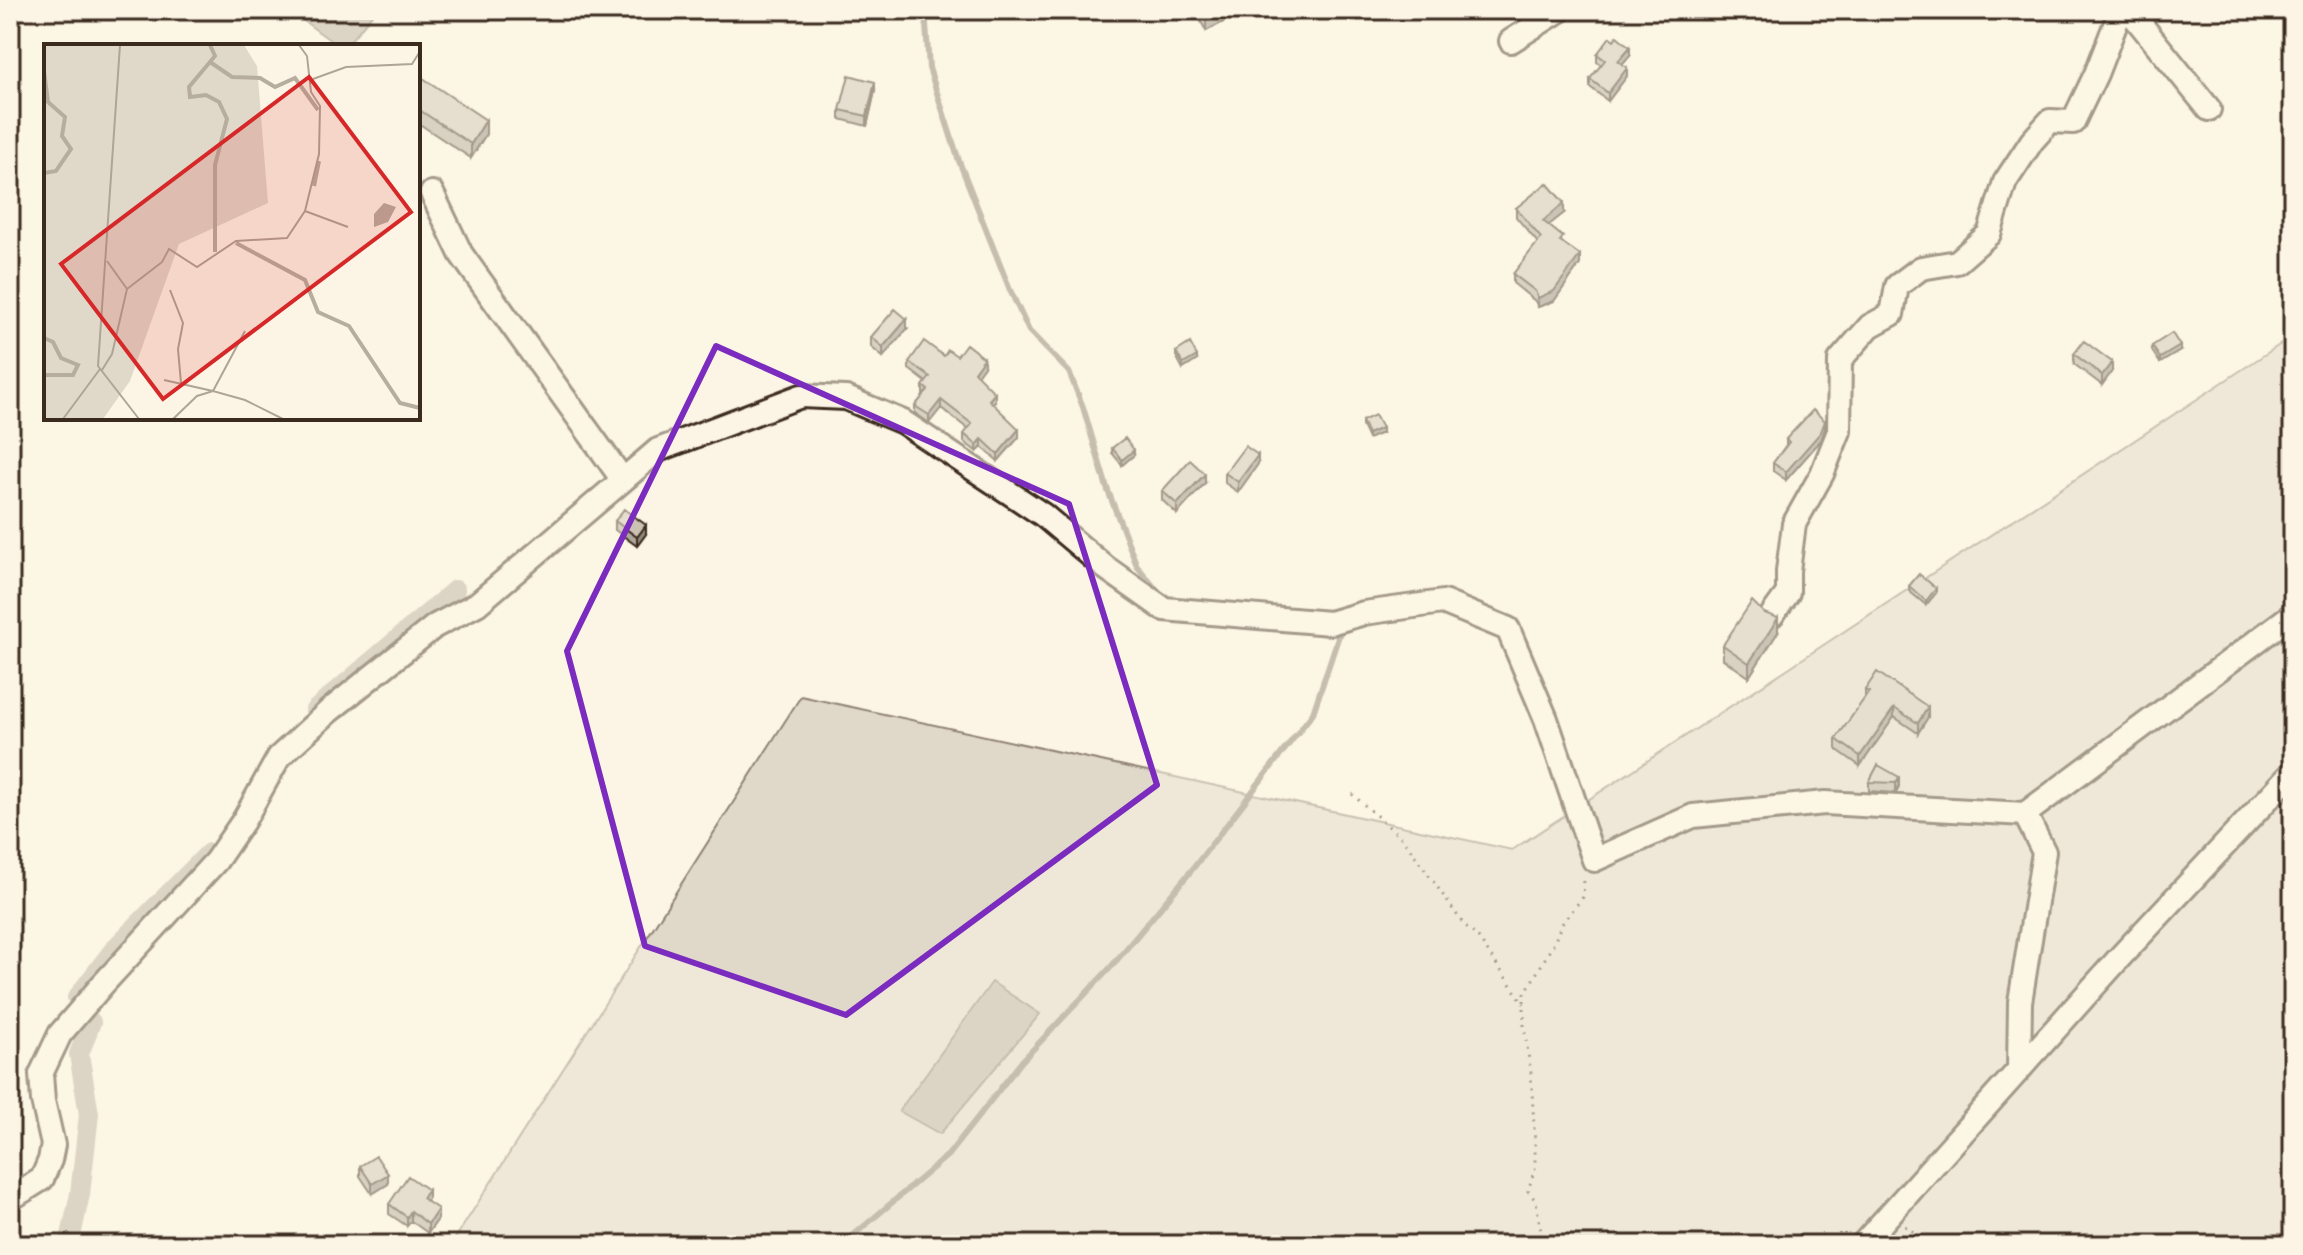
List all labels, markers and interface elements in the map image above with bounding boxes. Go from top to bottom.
inset map [44,44,420,420]

